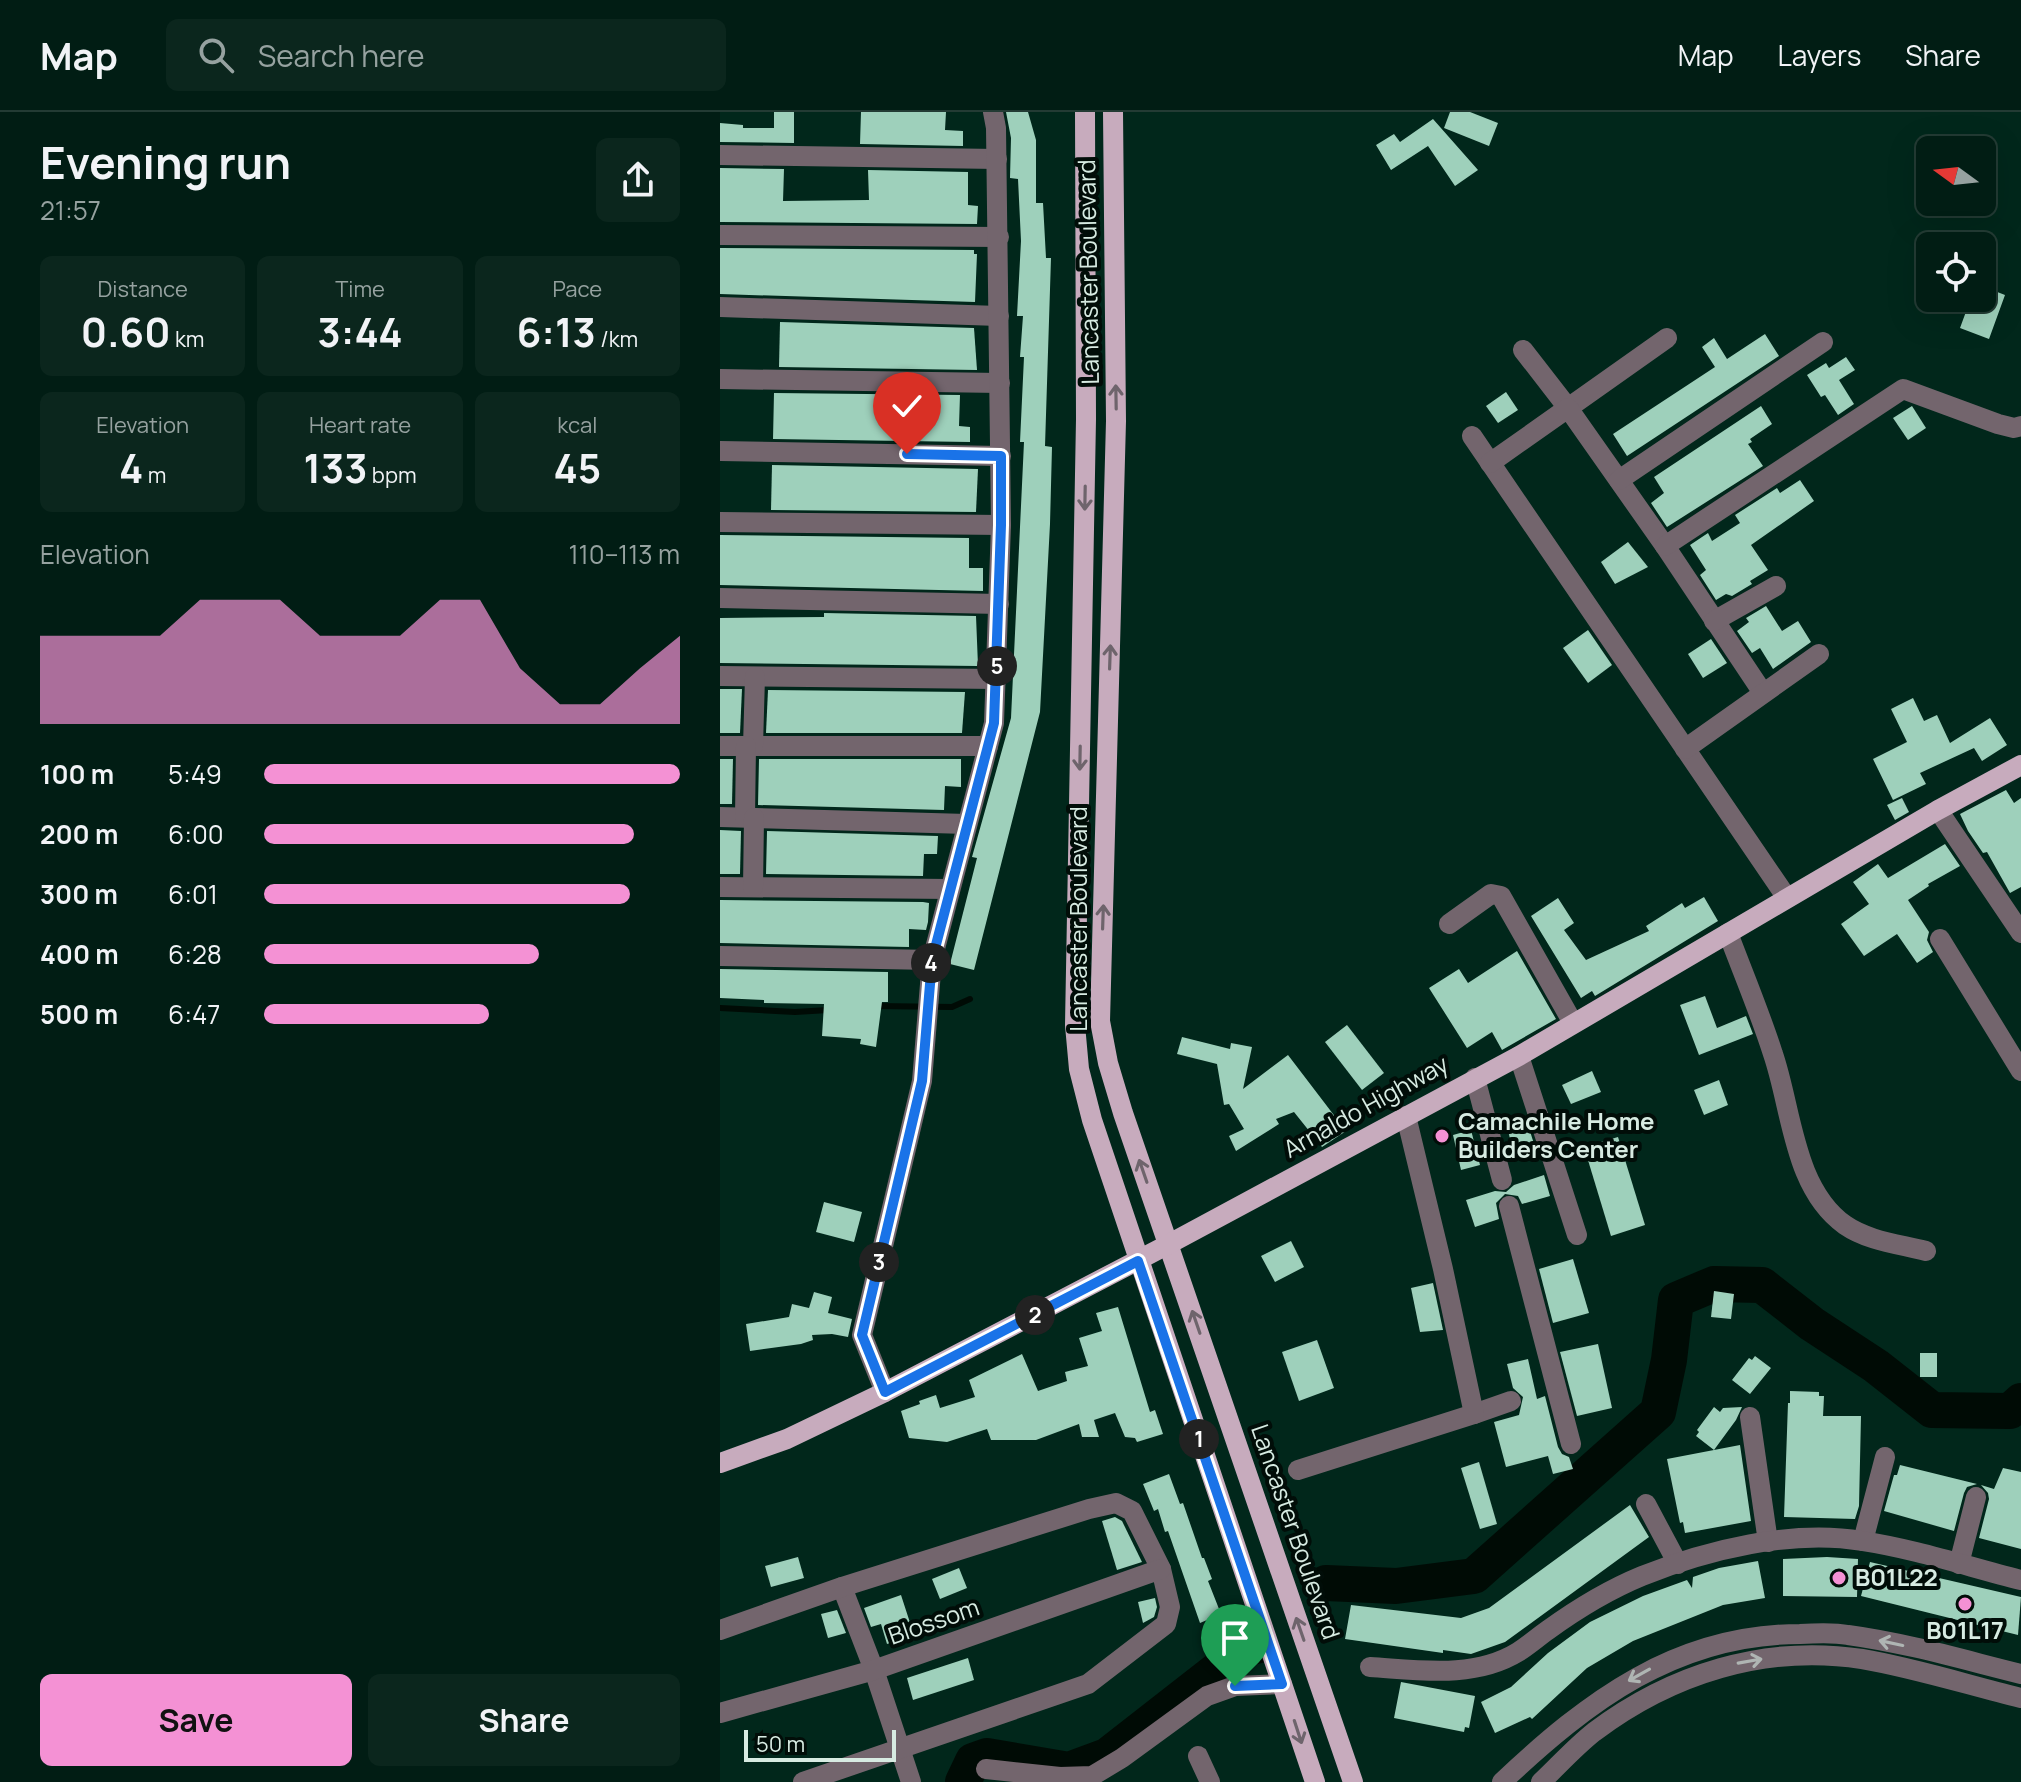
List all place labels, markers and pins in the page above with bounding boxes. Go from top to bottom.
pin [873,372,941,454]
pin: 5 [977,646,1017,686]
pin: 4 [911,943,951,983]
place label: Camachile Home Builders Center [1458,1104,1654,1165]
marker: Camachile Home Builders Center [1433,1127,1451,1145]
pin: 3 [859,1242,899,1282]
pin: 2 [1015,1295,1055,1335]
pin: 1 [1179,1419,1219,1459]
place label: B01L22 [1855,1560,1938,1593]
marker: B01L22 [1830,1569,1848,1587]
marker: B01L17 [1956,1595,1974,1613]
pin [1201,1604,1269,1686]
place label: B01L17 [1926,1613,2004,1646]

